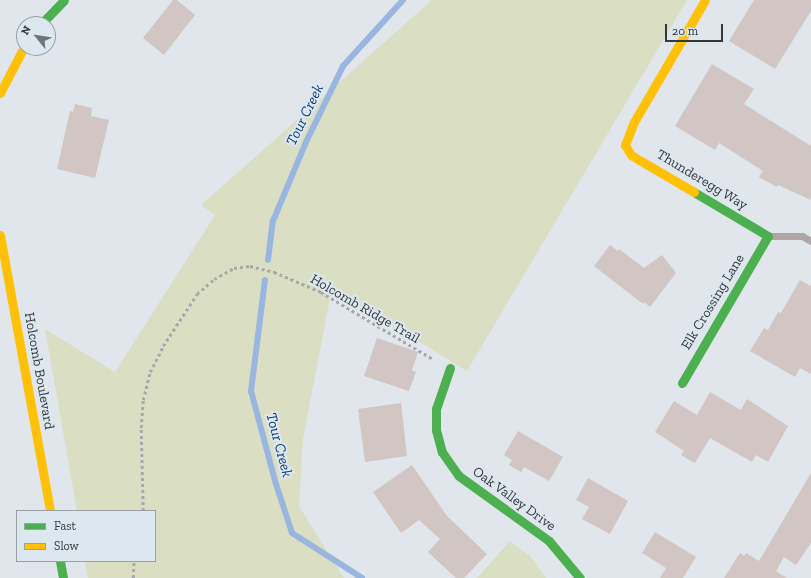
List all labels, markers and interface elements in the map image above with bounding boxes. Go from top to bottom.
north arrow [16,16,56,56]
scale bar [667,16,725,42]
text: N [18,23,34,37]
text: 20 m [672,24,698,38]
water label: Tour Creek [282,81,328,149]
street label: Thunderegg Way [653,146,751,214]
street label: Elk Crossing Lane [678,251,748,353]
street label: Holcomb Ridge Trail [307,271,423,347]
street label: Holcomb Boulevard [20,311,58,431]
water label: Tour Creek [262,411,296,479]
street label: Oak Valley Drive [469,463,559,535]
legend [16,510,156,562]
text: Fast [54,519,76,533]
text: Slow [54,539,79,553]

